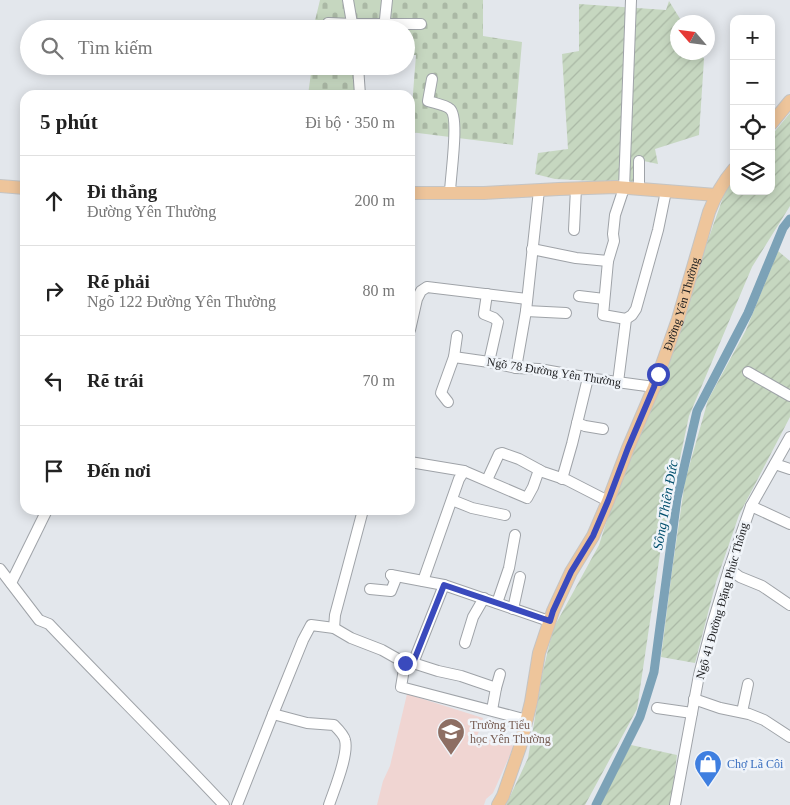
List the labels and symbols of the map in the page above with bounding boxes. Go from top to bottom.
north arrow [670,15,715,60]
street label: Đường Yên Thường [660,256,702,353]
street label: Ngõ 78 Đường Yên Thường [486,354,622,390]
route start [647,363,670,386]
water label: Sông Thiên Đức [650,458,681,551]
street label: Ngõ 41 Đường Đặng Phúc Thông [693,521,751,681]
route end [394,652,417,675]
school or university icon: Trường Tiểu học Yên Thường [436,717,466,756]
place label: Trường Tiểu học Yên Thường [470,718,551,746]
shop icon: Chợ Lã Côi [693,749,723,788]
place label: Chợ Lã Côi [727,757,784,771]

